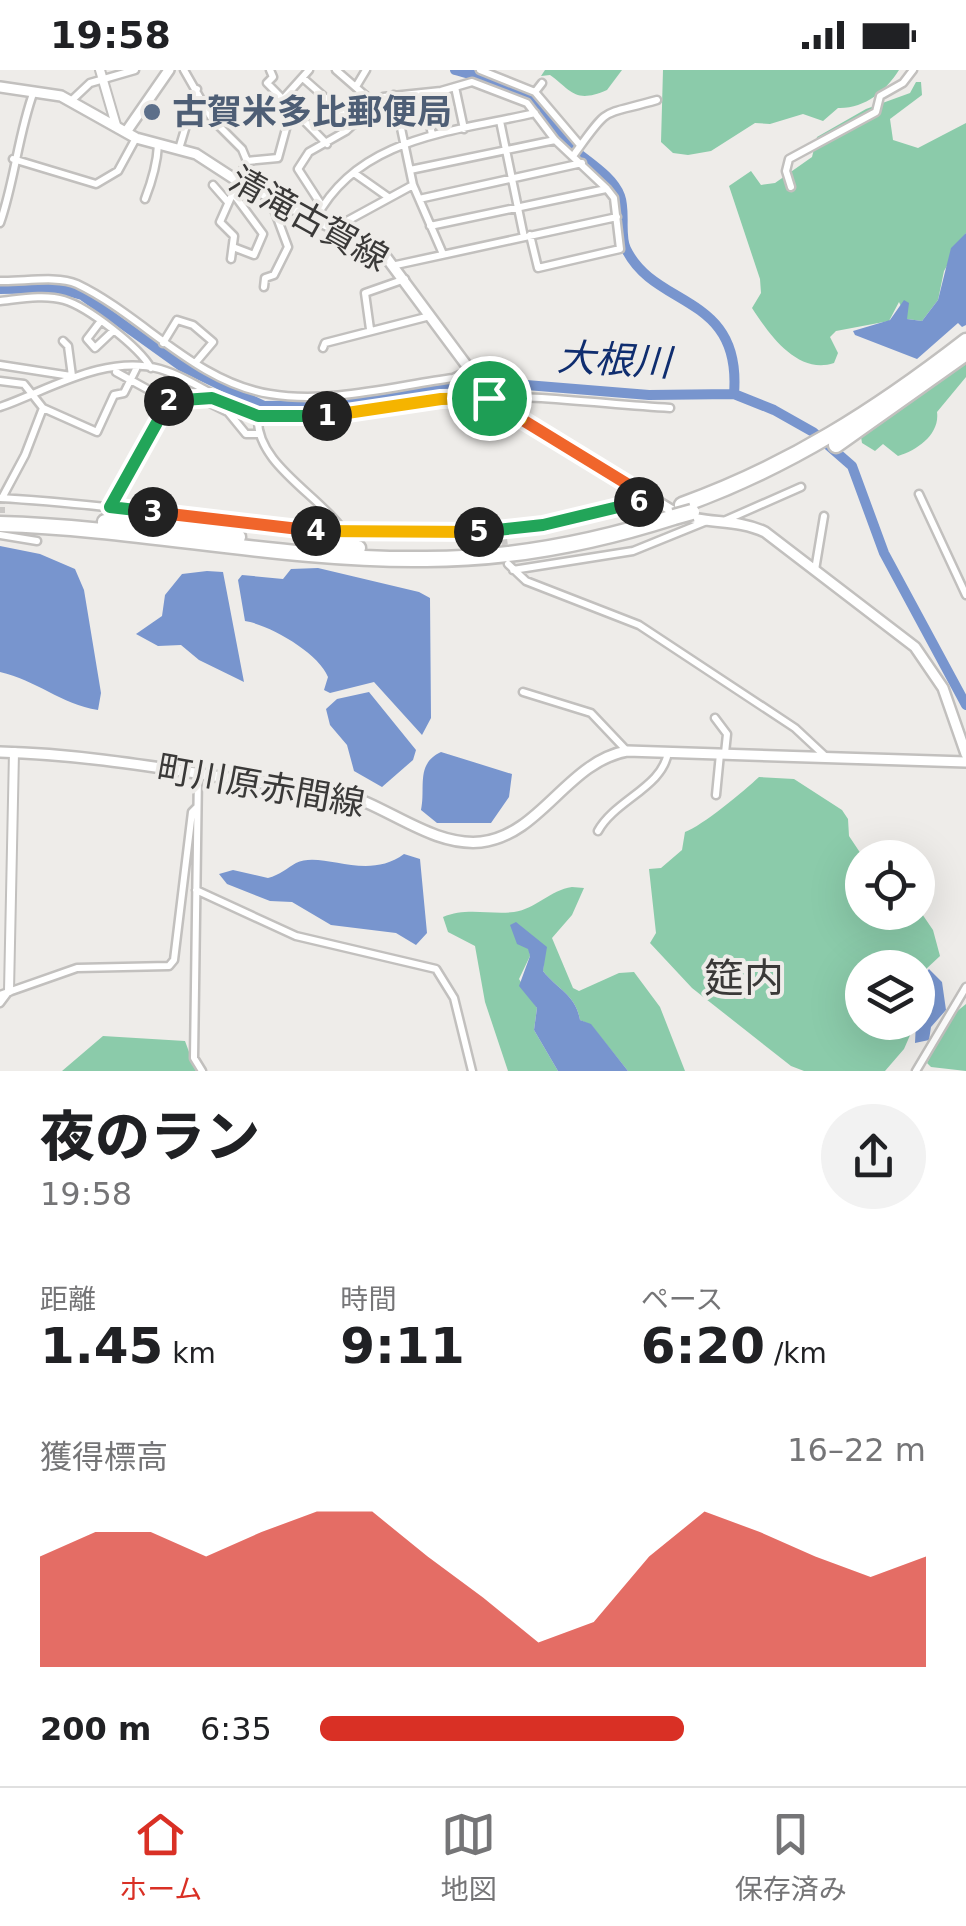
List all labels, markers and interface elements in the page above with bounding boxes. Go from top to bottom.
text: 19:58 [50,13,171,57]
place label: 古賀米多比郵便局 [172,92,452,132]
marker: 古賀米多比郵便局 [141,101,163,123]
street label: 清滝古賀線 [223,159,395,279]
water label: 大根川 [556,335,676,385]
pin [447,356,532,441]
icon: arrive [462,371,517,426]
pin: 2 [144,376,194,426]
text: 2 [159,384,179,417]
pin: 1 [302,391,352,441]
text: 1 [317,399,337,432]
pin: 6 [614,477,664,527]
text: 6 [629,485,649,518]
pin: 3 [128,487,178,537]
text: 3 [143,495,163,528]
pin: 4 [291,506,341,556]
pin: 5 [454,507,504,557]
text: 4 [306,514,326,547]
text: 5 [469,515,489,548]
street label: 町川原赤間線 [154,748,368,824]
map controls [845,840,935,1040]
button: locate [845,840,935,930]
button: layers [845,950,935,1040]
district label: 筵内 [704,955,784,1001]
button: share [821,1104,926,1209]
text: 夜のラン [40,1105,260,1169]
text: 19:58 [40,1175,132,1213]
text: 距離 [40,1283,96,1316]
text: 時間 [340,1283,396,1316]
text: ペース [641,1283,723,1316]
text: 1.45 [40,1317,163,1375]
text: 9:11 [340,1317,465,1375]
text: 6:20 [641,1317,765,1375]
text: km [163,1337,216,1370]
text: /km [765,1337,827,1370]
text: 16–22 m [787,1431,926,1469]
text: 獲得標高 [40,1438,168,1476]
text: 200 m [40,1710,151,1748]
text: 6:35 [200,1710,272,1748]
tab: ホーム [119,1807,202,1907]
tab: 地図 [441,1807,497,1907]
tab: 保存済み [735,1807,847,1907]

